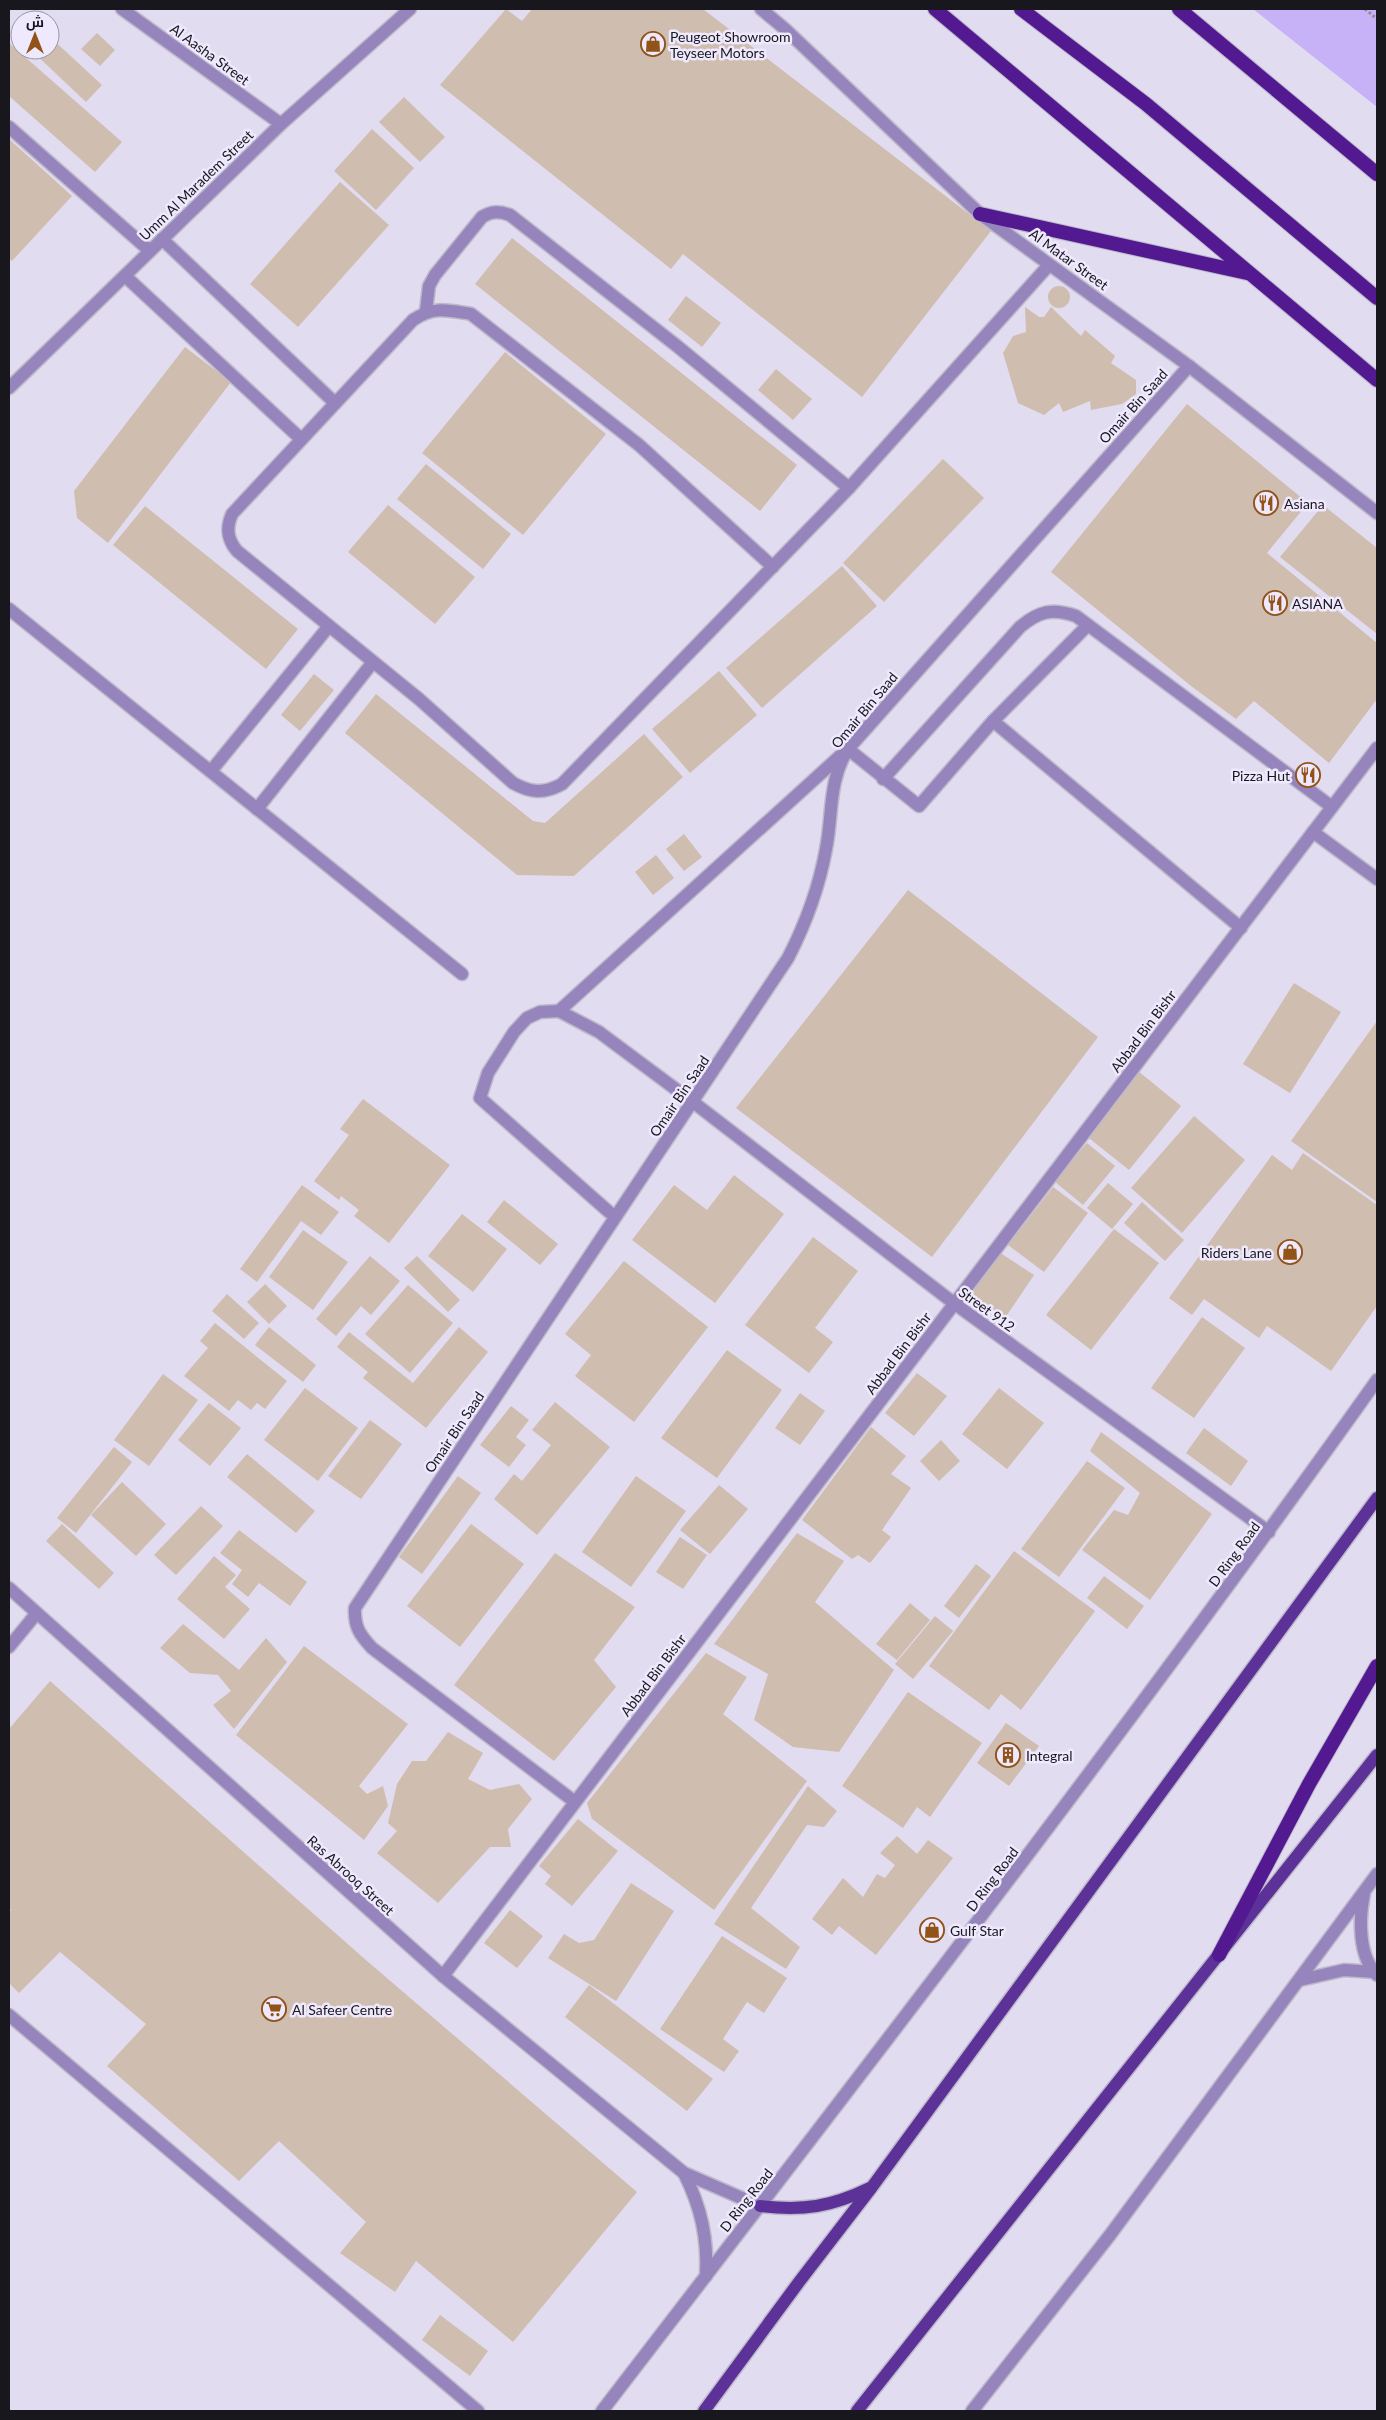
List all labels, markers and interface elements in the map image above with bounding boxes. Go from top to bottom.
north arrow [10,10,60,60]
text: ش [26,13,44,31]
street label: Al Aasha Street [167,20,253,88]
place label: Peugeot Showroom Teyseer Motors [670,28,791,61]
shop icon: Peugeot Showroom Teyseer Motors [640,31,666,57]
street label: Umm Al Maradem Street [136,126,256,244]
street label: Al Matar Street [1026,225,1112,293]
street label: Omair Bin Saad [1095,365,1171,447]
restaurant icon: Asiana [1253,490,1279,516]
place label: Asiana [1284,495,1325,512]
restaurant icon: ASIANA [1262,590,1288,616]
place label: ASIANA [1292,595,1343,612]
street label: Omair Bin Saad [827,668,901,752]
restaurant icon: Pizza Hut [1295,762,1321,788]
place label: Pizza Hut [1232,767,1290,784]
street label: Abbad Bin Bishr [1107,987,1179,1075]
street label: Omair Bin Saad [646,1052,712,1140]
shop icon: Riders Lane [1277,1239,1303,1265]
place label: Riders Lane [1201,1244,1272,1261]
street label: Street 912 [956,1283,1018,1335]
street label: Abbad Bin Bishr [862,1309,934,1397]
street label: Omair Bin Saad [421,1388,487,1476]
street label: D Ring Road [1205,1518,1263,1590]
street label: Abbad Bin Bishr [617,1631,689,1719]
building icon: Integral [995,1742,1021,1768]
place label: Integral [1026,1747,1072,1764]
street label: Ras Abrooq Street [304,1832,398,1918]
street label: D Ring Road [962,1844,1022,1914]
shop icon: Gulf Star [919,1917,945,1943]
place label: Gulf Star [950,1922,1004,1939]
supermarket icon: Al Safeer Centre [261,1996,287,2022]
place label: Al Safeer Centre [292,2001,392,2018]
street label: D Ring Road [716,2165,776,2235]

